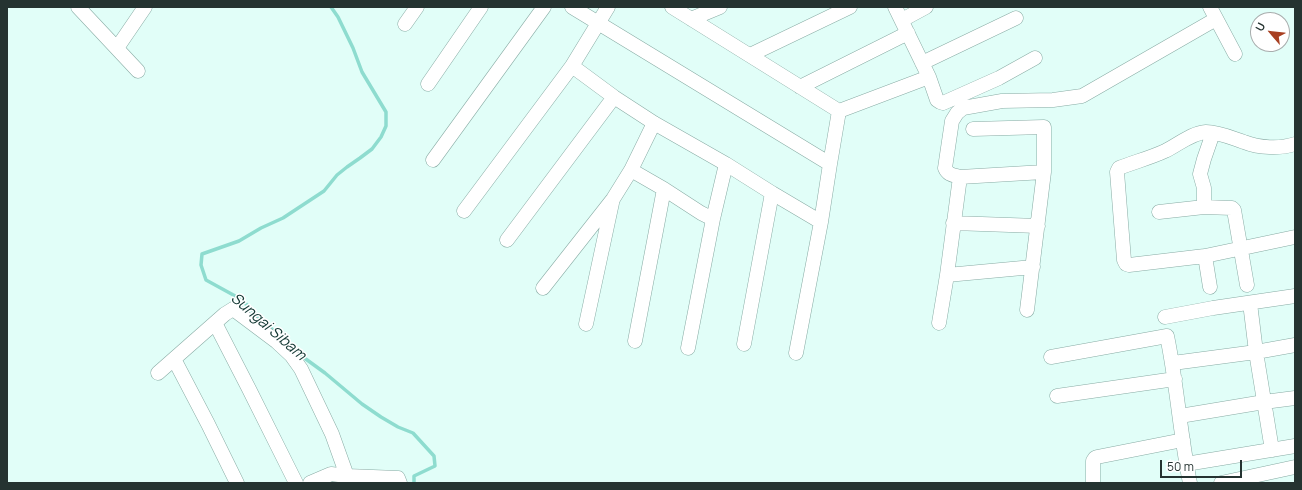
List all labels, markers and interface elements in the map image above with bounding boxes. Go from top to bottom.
north arrow [1250,12,1290,52]
text: U [1251,20,1268,34]
water label: Sungai Sibam [227,290,309,364]
scale bar [1162,452,1244,478]
text: 50 m [1167,458,1194,475]

